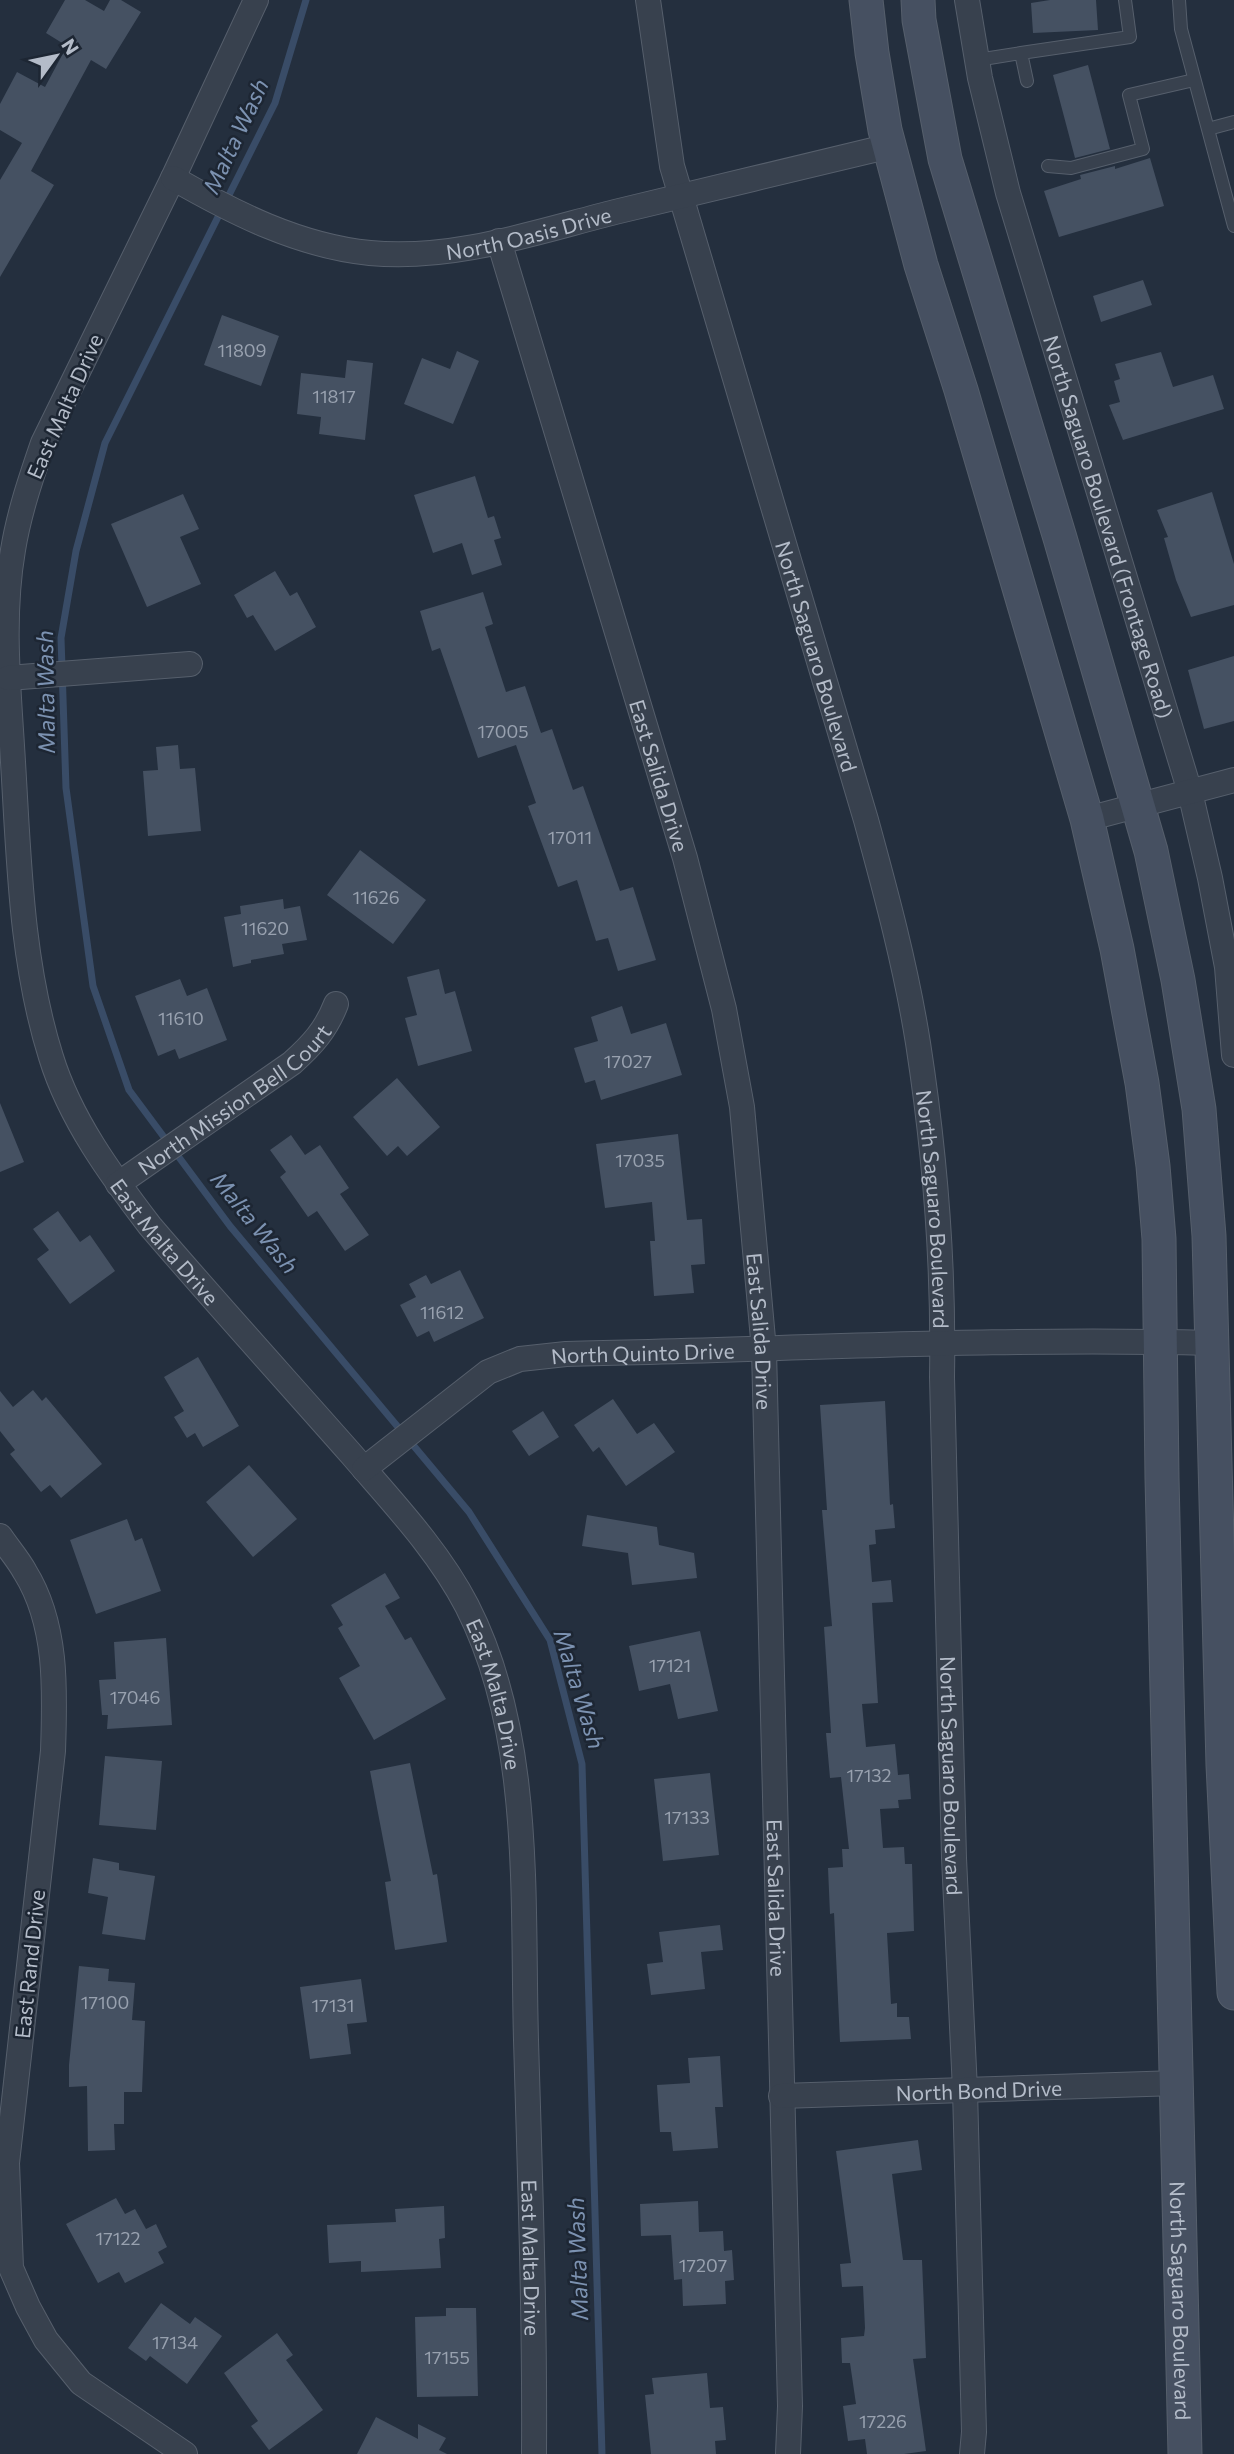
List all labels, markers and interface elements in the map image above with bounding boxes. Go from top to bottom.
north arrow [21,21,91,91]
text: N [57,34,84,59]
water label: Malta Wash [196,74,274,198]
street label: North Oasis Drive [444,201,614,264]
street label: East Malta Drive [21,330,107,482]
street label: North Saguaro Boulevard (Frontage Road) [1039,332,1179,721]
house number: 11809 [218,339,267,361]
house number: 11817 [312,385,356,407]
street label: North Saguaro Boulevard [771,538,863,774]
water label: Malta Wash [30,630,60,754]
street label: East Salida Drive [625,696,695,854]
house number: 17005 [478,720,528,742]
house number: 17011 [548,826,592,848]
house number: 11626 [352,886,400,908]
house number: 11620 [241,917,289,939]
house number: 11610 [158,1007,204,1029]
street label: North Mission Bell Court [133,1019,335,1179]
house number: 17027 [604,1050,652,1072]
street label: North Saguaro Boulevard [912,1088,955,1329]
house number: 17035 [615,1149,665,1171]
water label: Malta Wash [205,1165,305,1279]
street label: East Malta Drive [106,1173,225,1309]
street label: East Salida Drive [743,1251,778,1410]
house number: 11612 [420,1301,464,1323]
street label: North Quinto Drive [550,1337,735,1368]
street label: East Malta Drive [462,1614,527,1771]
water label: Malta Wash [549,1626,611,1752]
house number: 17121 [649,1654,691,1676]
street label: North Saguaro Boulevard [936,1656,968,1896]
house number: 17046 [110,1686,160,1708]
house number: 17132 [846,1764,892,1786]
house number: 17133 [664,1806,710,1828]
street label: East Salida Drive [763,1819,792,1977]
street label: East Rand Drive [9,1888,49,2040]
house number: 17100 [81,1991,129,2013]
house number: 17131 [312,1994,354,2016]
street label: North Bond Drive [895,2074,1063,2105]
street label: East Malta Drive [518,2179,546,2336]
street label: North Saguaro Boulevard [1166,2181,1197,2420]
water label: Malta Wash [561,2197,593,2321]
house number: 17122 [96,2227,140,2249]
house number: 17207 [679,2254,727,2276]
house number: 17134 [152,2331,198,2353]
house number: 17155 [424,2346,470,2368]
house number: 17226 [859,2410,907,2432]

